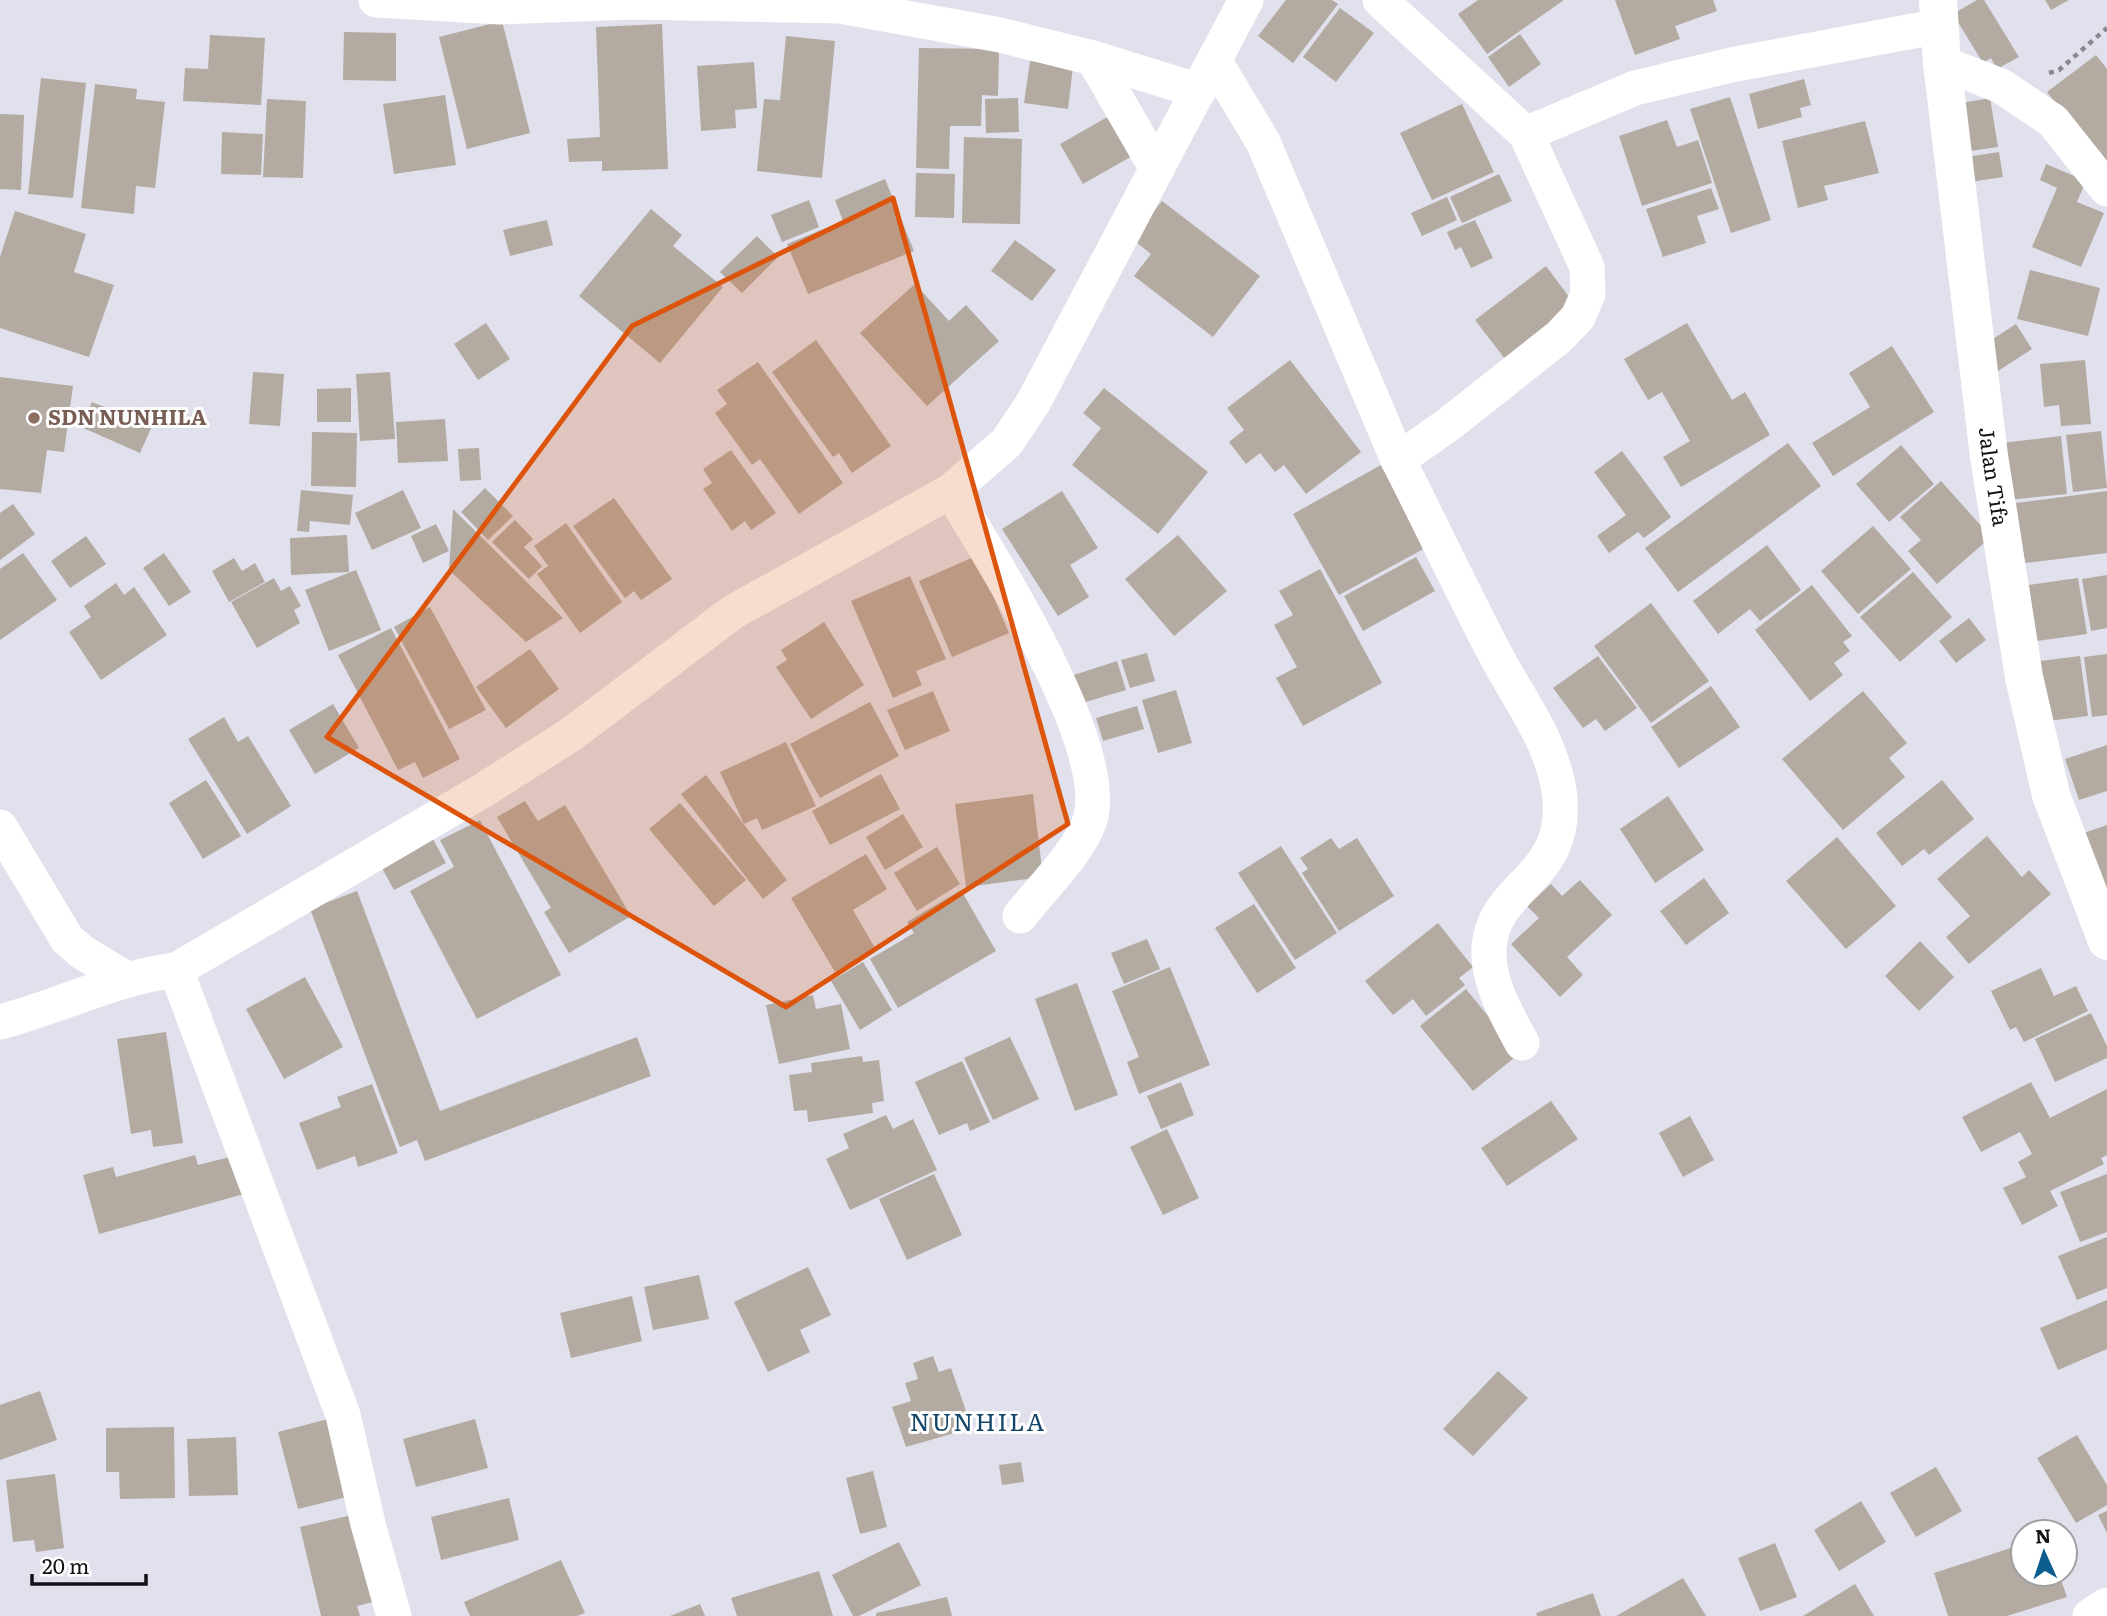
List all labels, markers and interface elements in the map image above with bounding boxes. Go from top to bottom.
place label: SDN NUNHILA [48,400,207,431]
marker: SDN NUNHILA [26,410,42,426]
street label: Jalan Tifa [1973,425,2018,529]
district label: NUNHILA [910,1403,1046,1438]
north arrow [2009,1518,2079,1588]
text: N [2034,1521,2052,1549]
scale bar [32,1542,145,1586]
text: 20 m [42,1549,89,1580]

